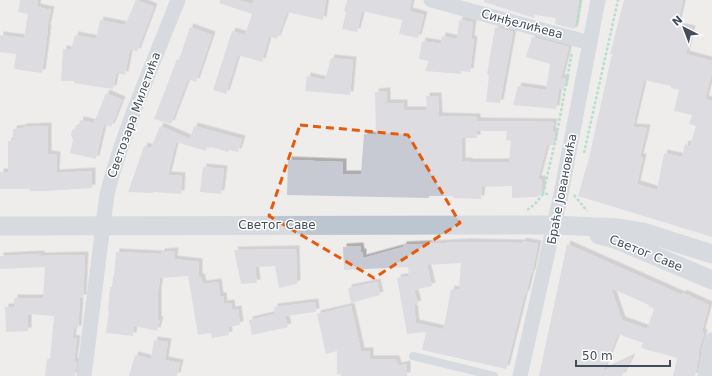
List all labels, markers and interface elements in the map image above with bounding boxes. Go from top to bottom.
street label: Синђелићева [480,6,564,42]
north arrow [664,8,704,48]
text: N [670,13,685,29]
street label: Светозара Милетића [105,50,163,180]
street label: Браће Јовановића [544,132,580,246]
street label: Светог Саве [238,218,316,232]
street label: Светог Саве [607,232,685,274]
scale bar [576,342,670,368]
text: 50 m [582,349,613,363]

